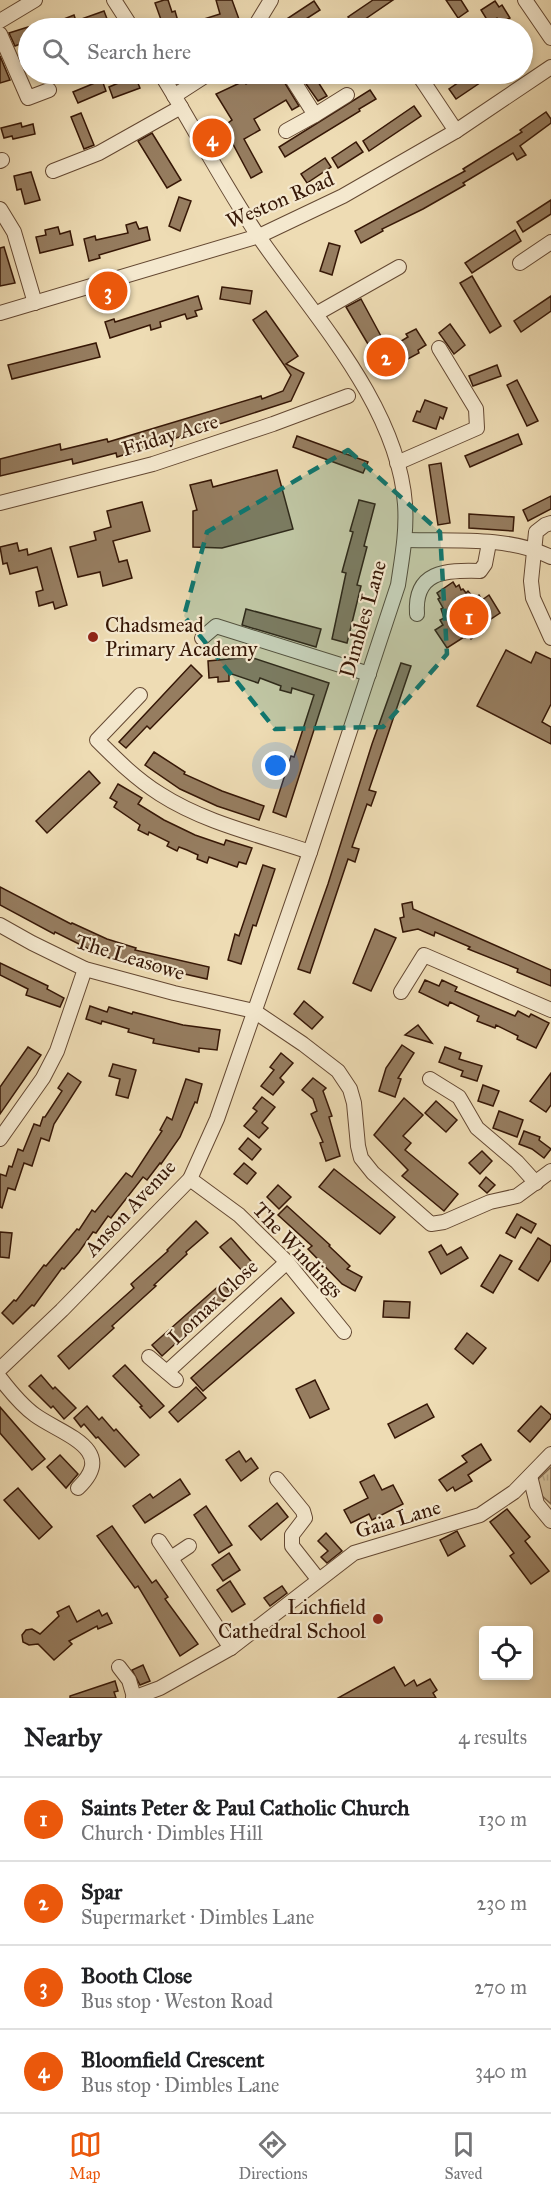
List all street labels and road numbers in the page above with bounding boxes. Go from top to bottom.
street label: Weston Road [222,166,338,234]
street label: Friday Acre [119,408,222,462]
street label: Dimbles Lane [334,557,392,681]
street label: The Leasowe [72,928,188,986]
street label: Anson Avenue [78,1154,182,1263]
street label: The Windings [247,1197,349,1303]
street label: Lomax Close [163,1254,264,1350]
street label: Gaia Lane [352,1494,444,1544]

